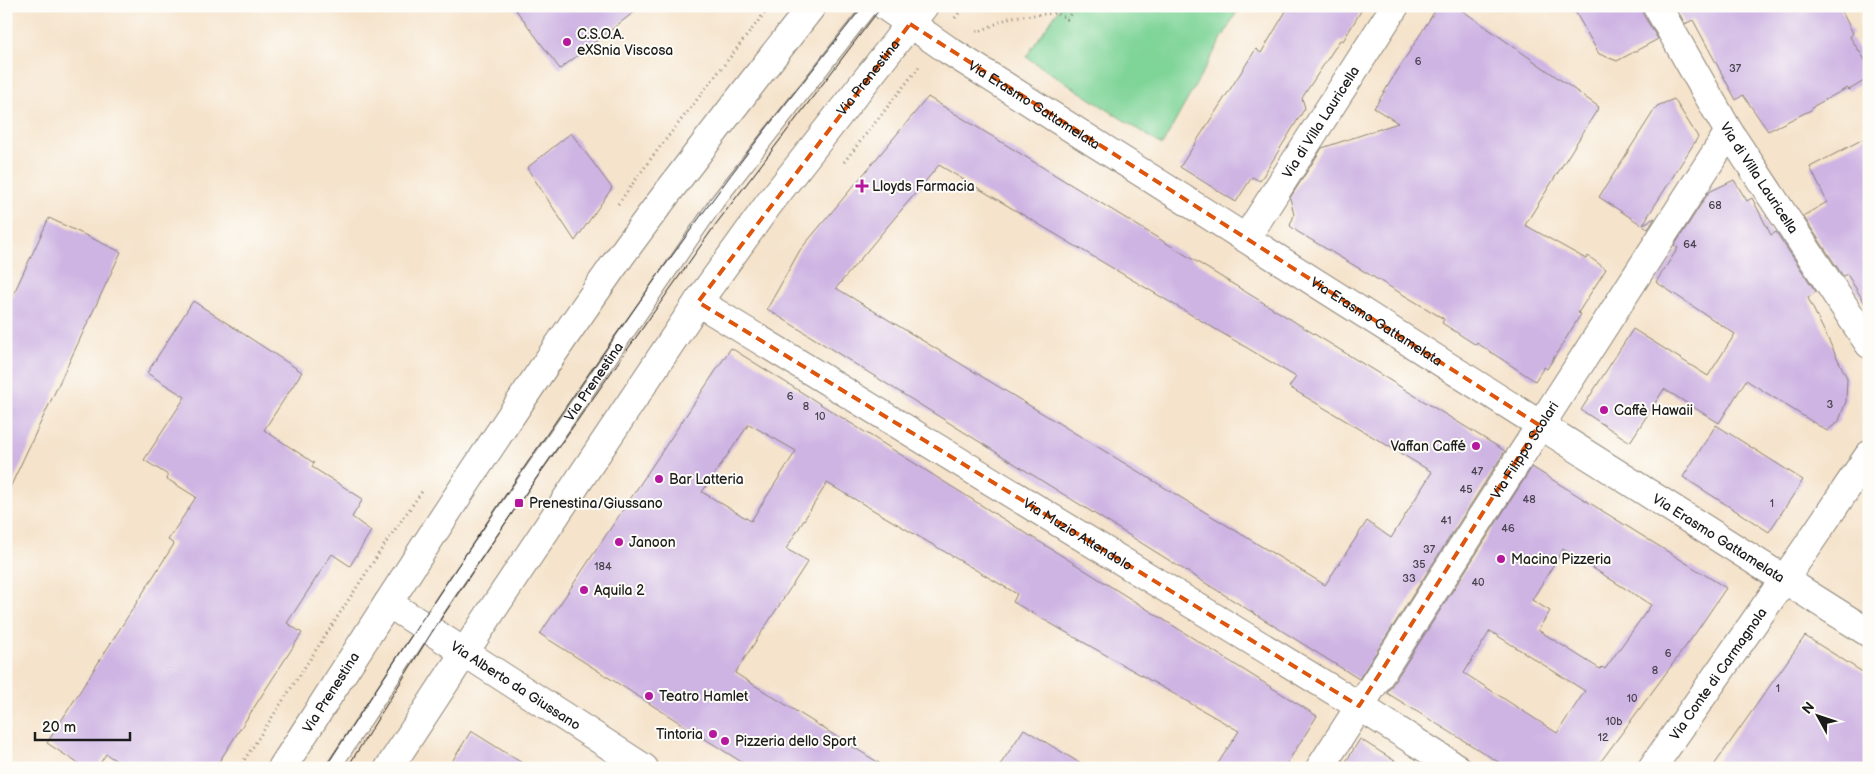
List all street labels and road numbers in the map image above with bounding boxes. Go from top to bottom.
street label: Via Prenestina [833,36,903,119]
street label: Via Erasmo Gattamelata [965,57,1104,153]
street label: Via di Villa Lauricella [1278,63,1363,181]
street label: Via di Villa Lauricella [1717,119,1802,237]
street label: Via Erasmo Gattamelata [1307,273,1446,369]
street label: Via Prenestina [560,339,627,424]
street label: Via Filippo Scolari [1487,398,1562,502]
street label: Via Erasmo Gattamelata [1649,490,1788,586]
street label: Via Muzio Attendolo [1020,494,1136,574]
street label: Via Conte di Carmagnola [1666,604,1770,743]
street label: Via Alberto da Giussano [448,637,584,734]
street label: Via Prenestina [299,649,363,736]

